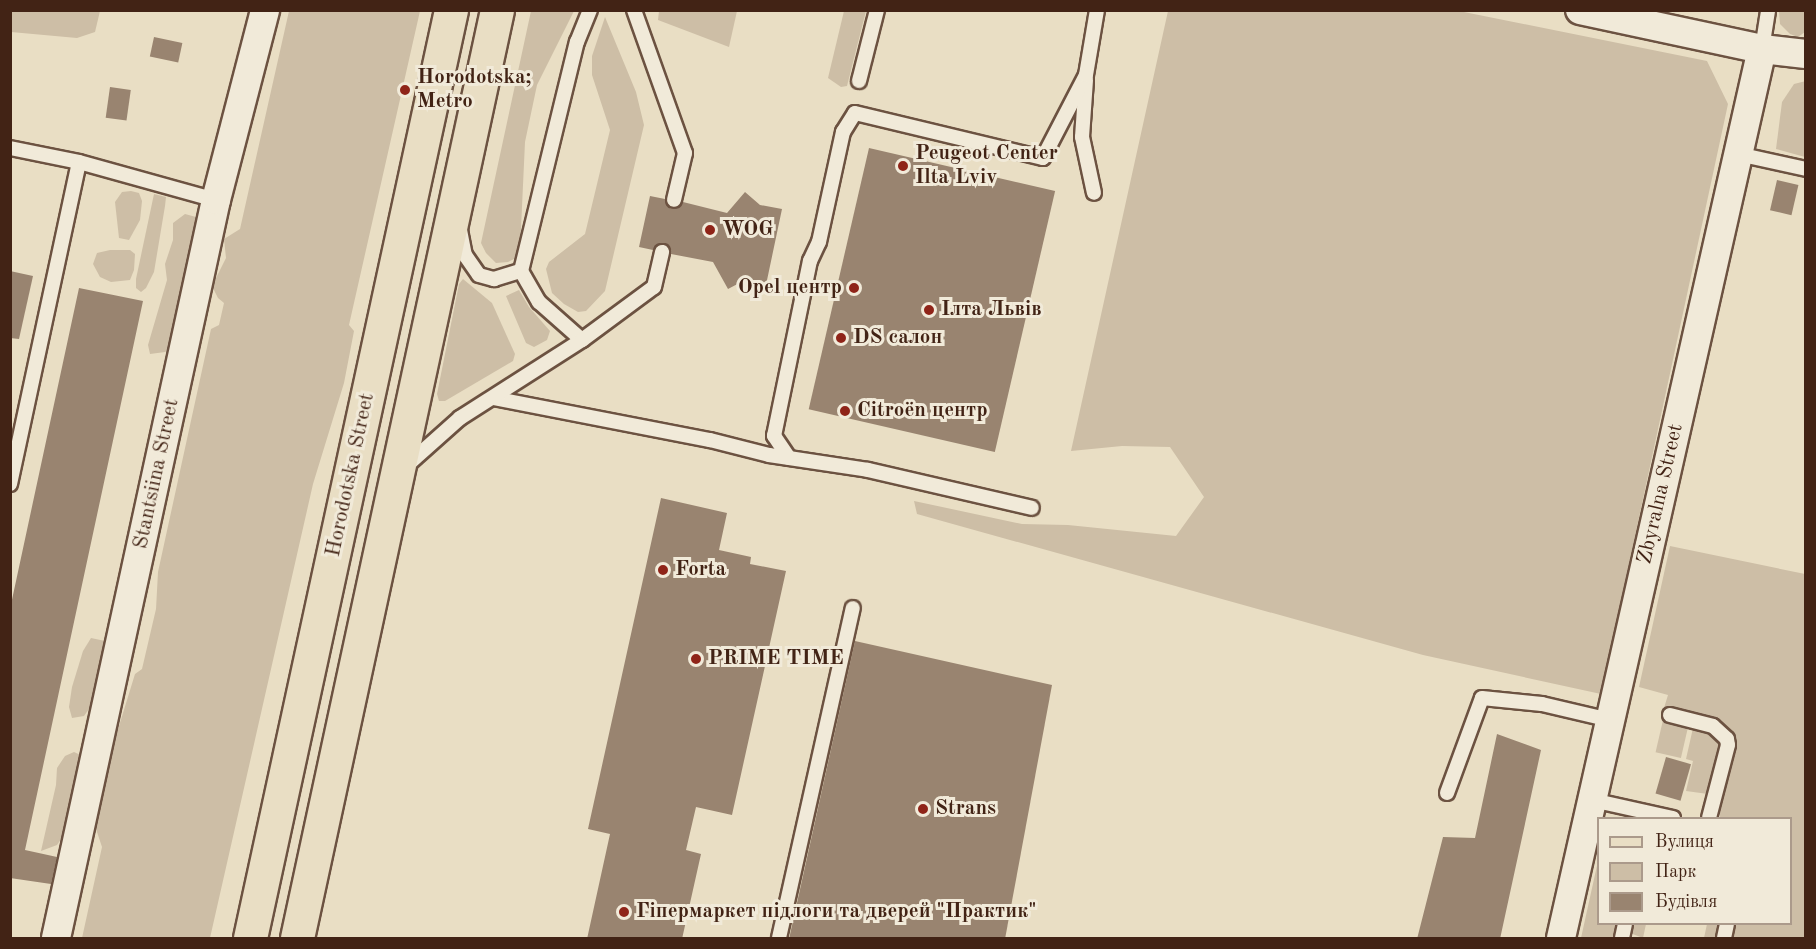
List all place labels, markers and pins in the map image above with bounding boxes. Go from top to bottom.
place label: Horodotska; Metro [417,65,531,115]
marker: Horodotska; Metro [398,83,412,97]
place label: Peugeot Center Ilta Lviv [915,141,1058,191]
marker: Peugeot Center Ilta Lviv [896,159,910,173]
place label: WOG [722,217,773,243]
marker: WOG [703,223,717,237]
place label: Opel центр [738,275,842,301]
marker: Opel центр [847,281,861,295]
place label: Ілта Львів [941,297,1042,323]
marker: Ілта Львів [922,303,936,317]
place label: DS салон [853,325,942,351]
marker: DS салон [834,331,848,345]
place label: Citroën центр [857,398,988,424]
marker: Citroën центр [838,404,852,418]
place label: Forta [675,557,726,583]
marker: Forta [656,563,670,577]
place label: PRIME TIME [708,646,844,672]
marker: PRIME TIME [689,652,703,666]
place label: Strans [935,796,996,822]
marker: Strans [916,802,930,816]
place label: Гіпермаркет підлоги та дверей "Практик" [636,899,1036,925]
marker: Гіпермаркет підлоги та дверей "Практик" [617,905,631,919]

